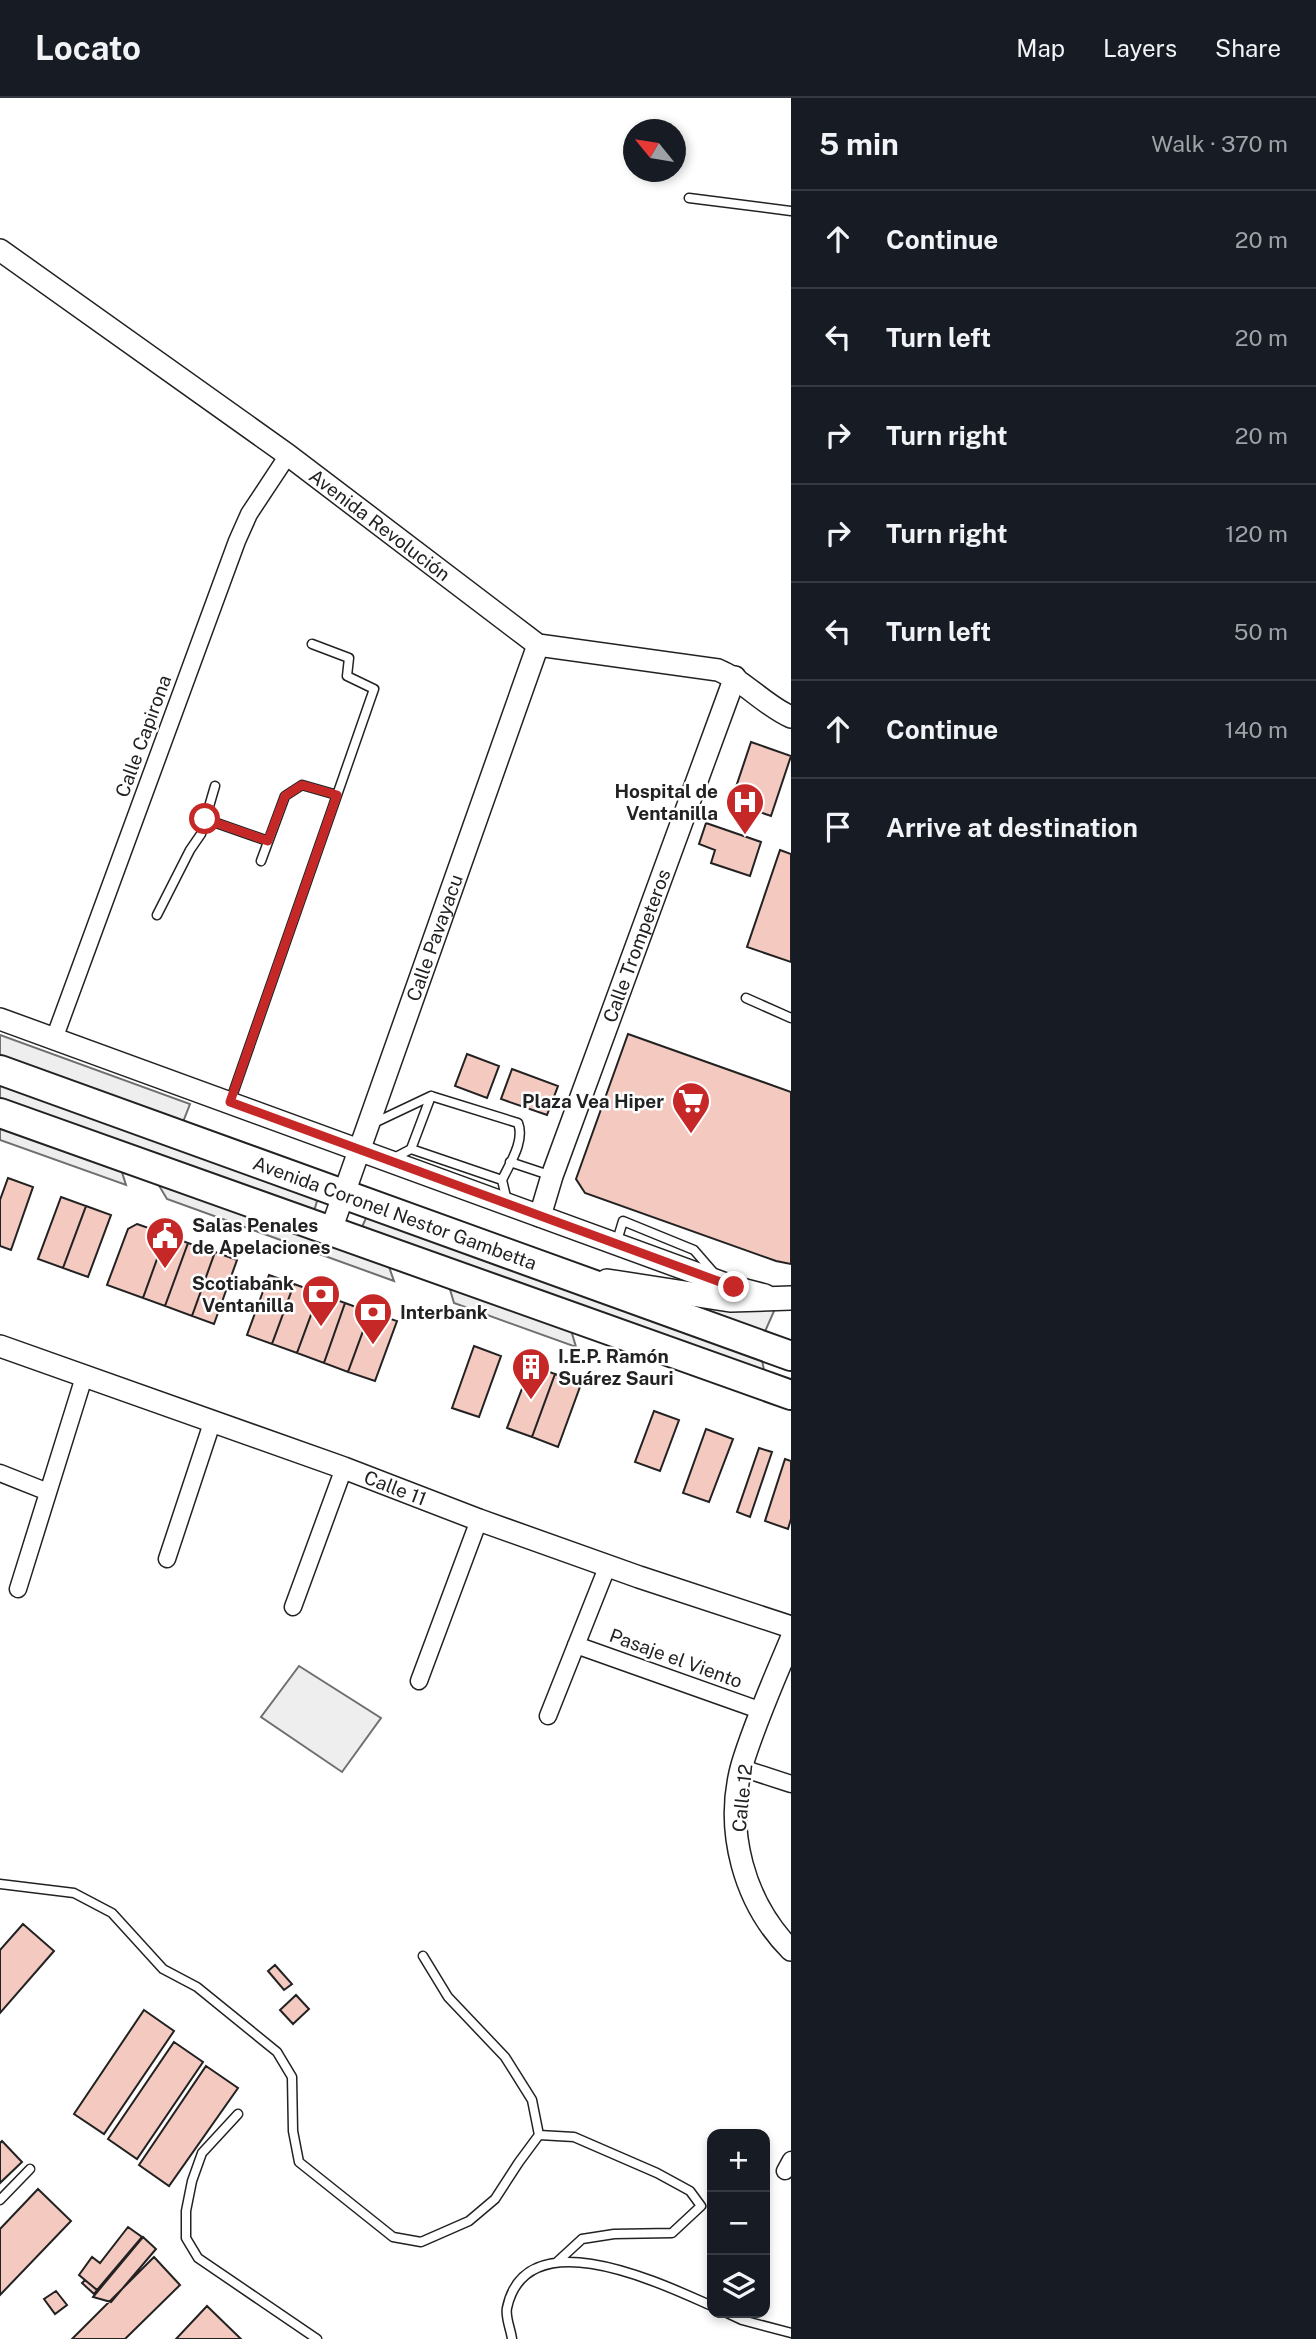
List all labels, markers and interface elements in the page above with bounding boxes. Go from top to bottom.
text: Locato [35,29,141,67]
text: Map [1016,34,1065,62]
text: Layers [1103,34,1177,62]
text: Share [1215,34,1281,62]
north arrow [623,119,686,182]
text: 5 min [819,126,899,162]
text: Walk · 370 m [1151,130,1288,157]
icon: ahead [819,220,857,258]
text: Continue [886,224,998,255]
text: 20 m [1235,226,1288,253]
icon: left [819,318,857,356]
text: Turn left [886,322,991,353]
text: 20 m [1235,324,1288,351]
icon: right [819,416,857,454]
text: Turn right [886,420,1008,451]
text: 20 m [1235,422,1288,449]
street label: Avenida Revolución [305,464,455,585]
icon: right [819,514,857,552]
text: Turn right [886,518,1008,549]
text: 120 m [1225,520,1288,547]
icon: left [819,612,857,650]
text: Turn left [886,616,991,647]
text: 50 m [1234,618,1288,645]
street label: Calle Capirona [111,672,175,800]
icon: ahead [819,710,857,748]
text: Continue [886,714,998,745]
text: 140 m [1225,716,1288,743]
place label: Hospital de Ventanilla [615,780,718,824]
hospital icon: Hospital de Ventanilla [724,781,766,836]
route start [189,803,220,834]
icon: arrive [819,808,857,846]
text: Arrive at destination [886,812,1138,843]
street label: Calle Trompeteros [598,866,675,1025]
street label: Calle Pavayacu [402,871,467,1004]
supermarket icon: Plaza Vea Hiper [670,1080,712,1135]
place label: Plaza Vea Hiper [522,1090,664,1112]
street label: Avenida Coronel Nestor Gambetta [250,1151,540,1274]
place label: Salas Penales de Apelaciones [192,1214,331,1258]
public building icon: Salas Penales de Apelaciones [144,1215,186,1270]
route end [718,1271,749,1302]
place label: Scotiabank Ventanilla [192,1272,294,1316]
bank icon: Scotiabank Ventanilla [300,1273,342,1328]
bank icon: Interbank [352,1291,394,1346]
place label: Interbank [400,1301,488,1323]
place label: I.E.P. Ramón Suárez Sauri [558,1345,673,1389]
building icon: I.E.P. Ramón Suárez Sauri [510,1346,552,1401]
street label: Calle 11 [361,1466,430,1510]
street label: Pasaje el Viento [607,1624,745,1692]
street label: Calle 12 [727,1763,757,1833]
map controls [707,2129,770,2318]
button: + [707,2129,770,2192]
button: − [707,2192,770,2255]
button: layers [707,2255,770,2318]

